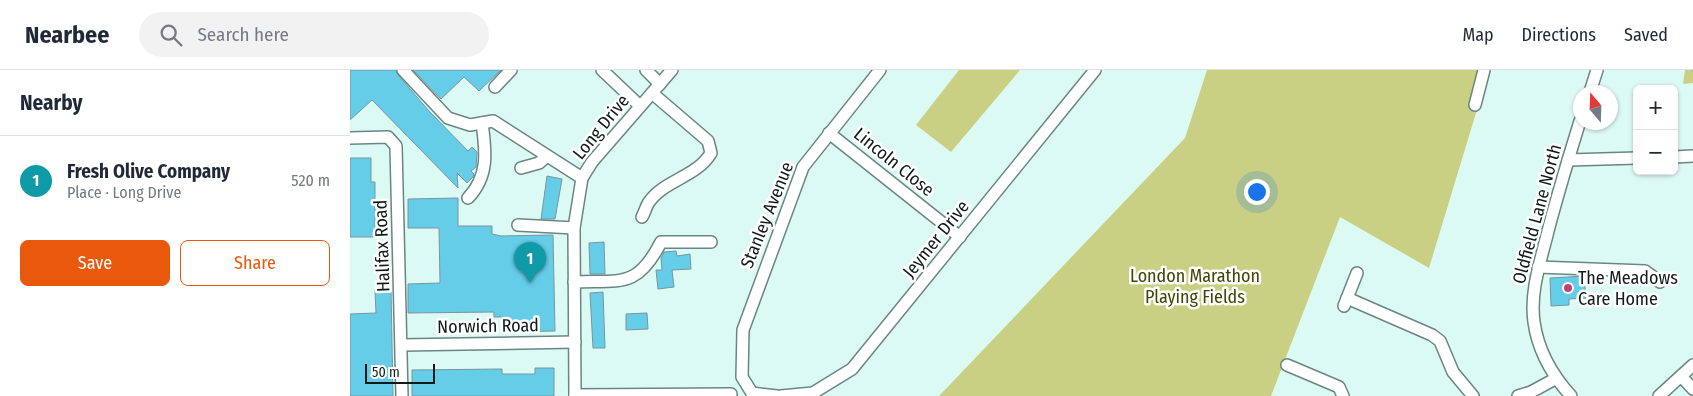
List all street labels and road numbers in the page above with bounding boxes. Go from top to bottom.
street label: Long Drive [568,90,634,164]
street label: Lincoln Close [849,123,939,201]
street label: Oldfield Lane North [1508,142,1566,286]
street label: Stanley Avenue [736,158,798,271]
street label: Jeymer Drive [898,196,974,282]
street label: Halifax Road [369,200,395,292]
street label: Norwich Road [437,314,539,338]

